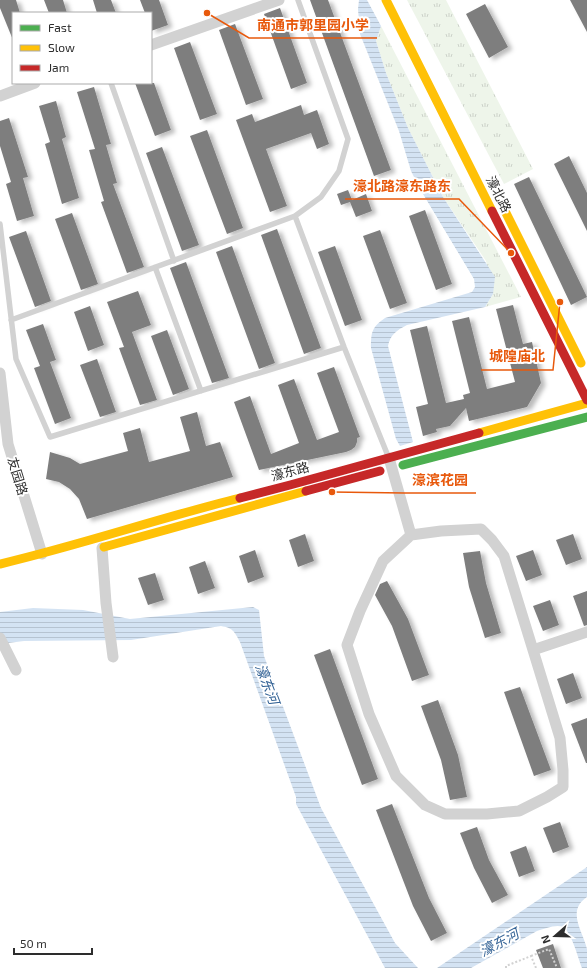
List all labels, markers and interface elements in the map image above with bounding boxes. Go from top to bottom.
legend [12,12,152,84]
callout: 南通市郭里园小学 [249,12,377,38]
text: 南通市郭里园小学 [257,16,369,33]
text: Fast [48,20,72,34]
text: Slow [48,40,75,54]
text: Jam [48,60,69,74]
callout: 濠北路濠东路东 [345,173,459,199]
street label: 濠北路 [483,173,515,215]
text: 濠北路濠东路东 [353,177,451,194]
callout: 城隍庙北 [481,344,553,370]
text: 城隍庙北 [489,347,545,364]
street label: 友园路 [5,455,31,497]
street label: 濠东路 [269,458,311,484]
callout: 濠滨花园 [404,467,476,493]
text: 濠滨花园 [412,471,468,488]
water label: 濠东河 [253,661,285,709]
north arrow [535,916,575,956]
water label: 濠东河 [476,923,524,959]
scale bar [14,930,92,956]
text: N [538,934,553,946]
text: 50 m [20,936,47,950]

